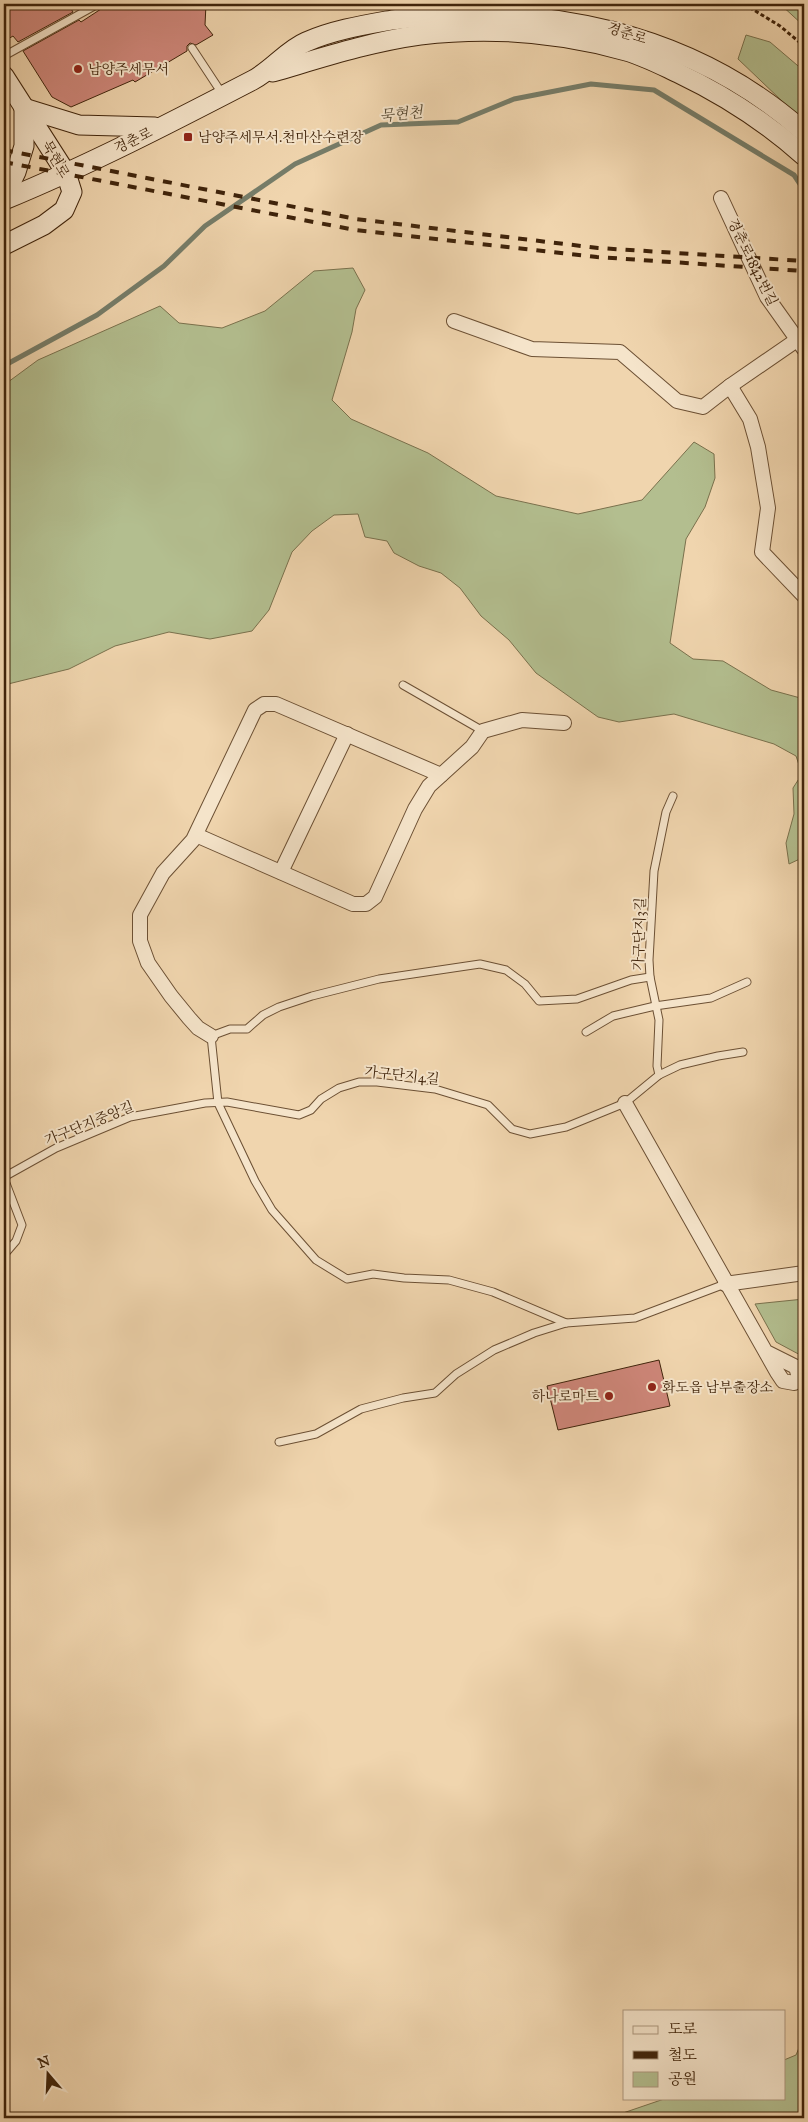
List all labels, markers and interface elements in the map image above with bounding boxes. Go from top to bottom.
street label: 경춘로 [605,19,649,48]
place label: 남양주세무서 [88,61,169,78]
marker: 남양주세무서 [72,63,84,75]
water label: 묵현천 [378,103,425,125]
street label: 경춘로 [111,124,156,157]
place label: 남양주세무서.천마산수련장 [198,129,364,146]
marker: 남양주세무서.천마산수련장 [182,131,194,143]
street label: 묵현로 [38,137,73,181]
street label: 경춘로1842번길 [724,216,781,309]
street label: 가구단지3길 [630,897,649,971]
street label: 가구단지4길 [364,1063,440,1088]
street label: 가구단지중앙길 [42,1098,136,1149]
place label: 화도읍 남부출장소 [662,1379,774,1396]
marker: 화도읍 남부출장소 [646,1381,658,1393]
place label: 하나로마트 [531,1388,599,1405]
marker: 하나로마트 [603,1390,615,1402]
legend [623,2010,786,2100]
text: 도로 [668,2020,697,2038]
text: 철도 [668,2046,697,2064]
north arrow [22,2050,72,2100]
text: N [36,2052,52,2072]
text: 공원 [668,2070,697,2088]

